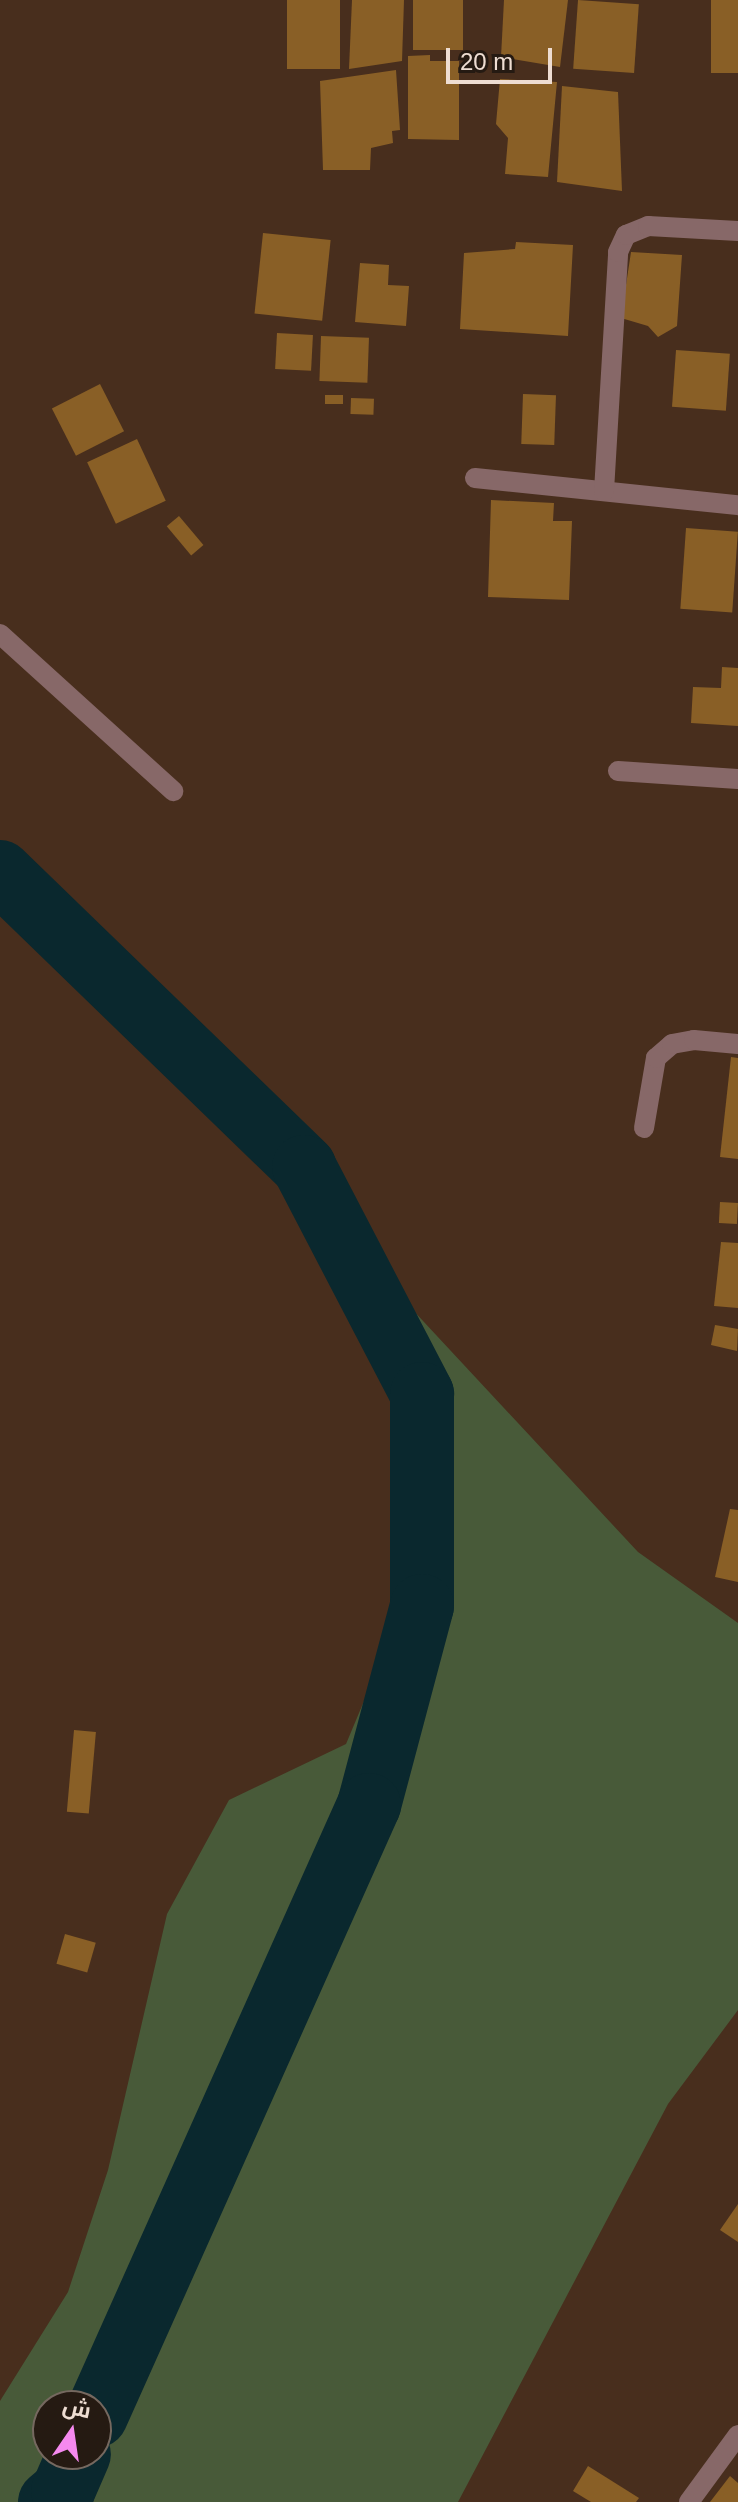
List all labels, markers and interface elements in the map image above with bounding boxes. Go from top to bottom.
scale bar [450,32,556,82]
text: 20 m [460,48,513,75]
north arrow [32,2390,112,2470]
text: ش [60,2393,94,2423]

